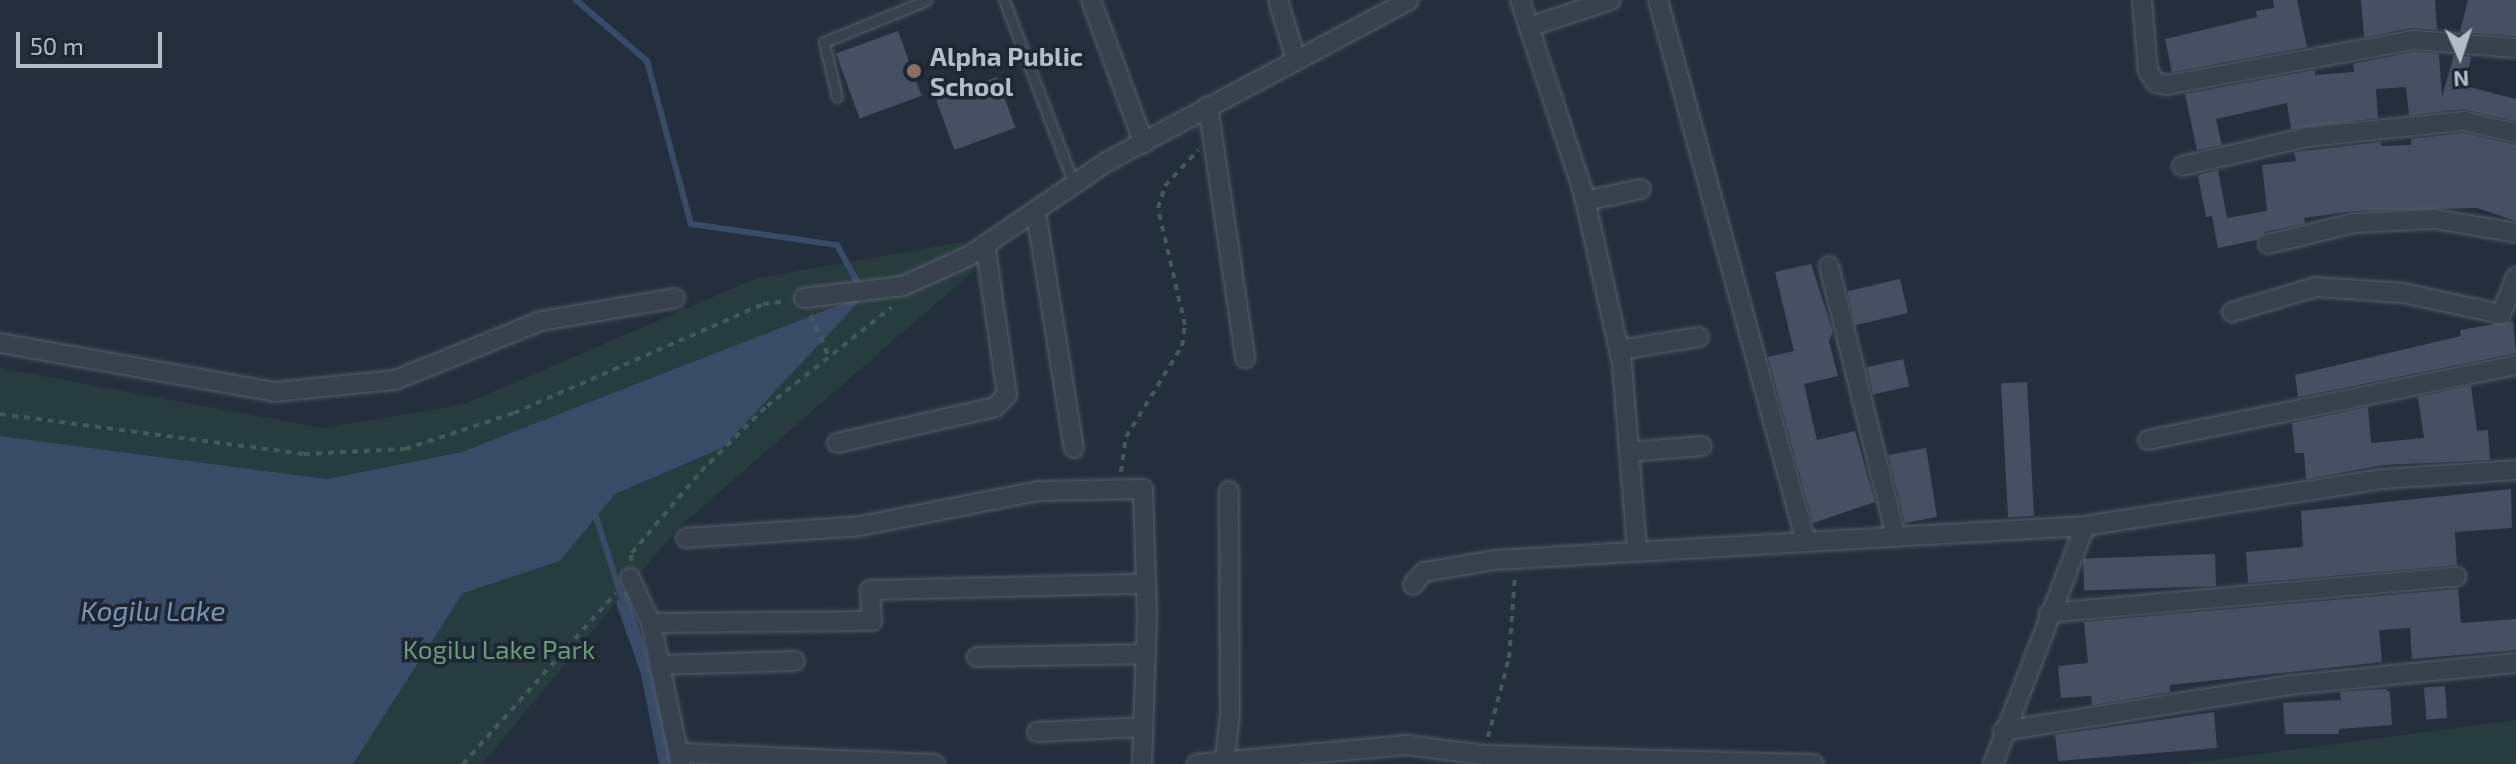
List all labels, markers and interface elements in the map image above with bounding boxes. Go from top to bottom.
scale bar [20,16,166,66]
north arrow [2420,16,2500,96]
text: 50 m [30,31,84,60]
place label: Alpha Public School [930,40,1083,102]
marker: Alpha Public School [905,62,923,80]
text: N [2453,67,2470,93]
water label: Kogilu Lake [81,593,225,627]
park label: Kogilu Lake Park [403,633,595,665]

